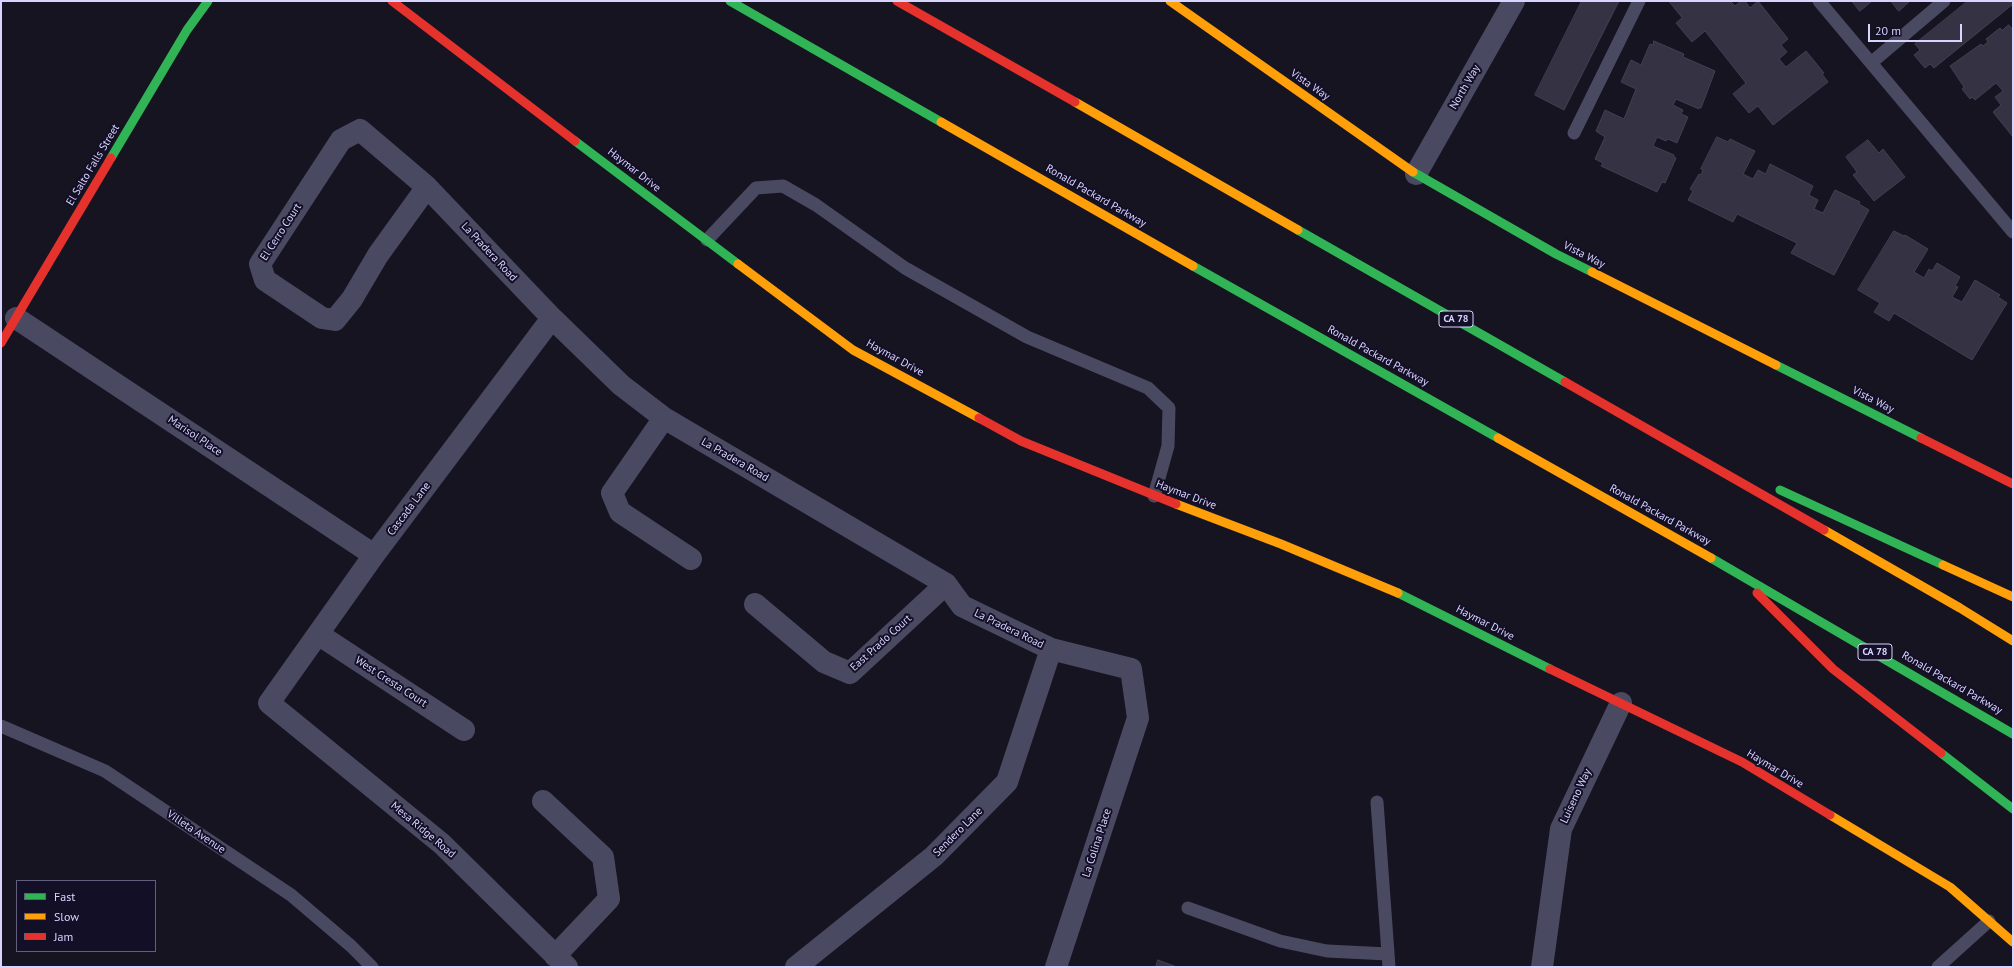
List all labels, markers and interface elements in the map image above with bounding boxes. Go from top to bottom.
scale bar [1870,16,1964,42]
text: 20 m [1875,23,1901,38]
street label: North Way [1447,62,1483,112]
street label: Vista Way [1288,67,1332,103]
street label: El Salto Falls Street [64,122,122,208]
street label: Haymar Drive [605,145,663,195]
street label: Ronald Packard Parkway [1043,162,1149,230]
street label: El Cerro Court [258,201,304,263]
street label: La Pradera Road [458,220,520,284]
street label: Vista Way [1561,239,1607,271]
road number: CA 78 [1439,311,1473,327]
street label: Ronald Packard Parkway [1325,323,1431,389]
street label: Haymar Drive [864,337,926,379]
street label: Vista Way [1850,384,1896,416]
street label: Marisol Place [165,413,225,459]
street label: La Pradera Road [699,435,771,485]
street label: Haymar Drive [1154,477,1218,513]
street label: Cascada Lane [385,480,433,538]
street label: Ronald Packard Parkway [1607,482,1713,548]
street label: Haymar Drive [1454,603,1516,643]
street label: La Pradera Road [972,606,1046,652]
street label: East Prado Court [848,612,914,674]
road number: CA 78 [1858,644,1892,660]
street label: Ronald Packard Parkway [1899,649,2005,717]
street label: West Cresta Court [353,654,429,710]
street label: Haymar Drive [1744,747,1806,791]
street label: Luiseno Way [1558,767,1594,825]
street label: Mesa Ridge Road [388,799,458,861]
street label: Sendero Lane [931,805,985,859]
street label: La Colina Place [1080,807,1114,879]
street label: Villeta Avenue [164,808,228,856]
legend [16,880,156,952]
text: Fast [54,889,75,904]
text: Slow [54,909,79,924]
text: Jam [54,929,73,944]

